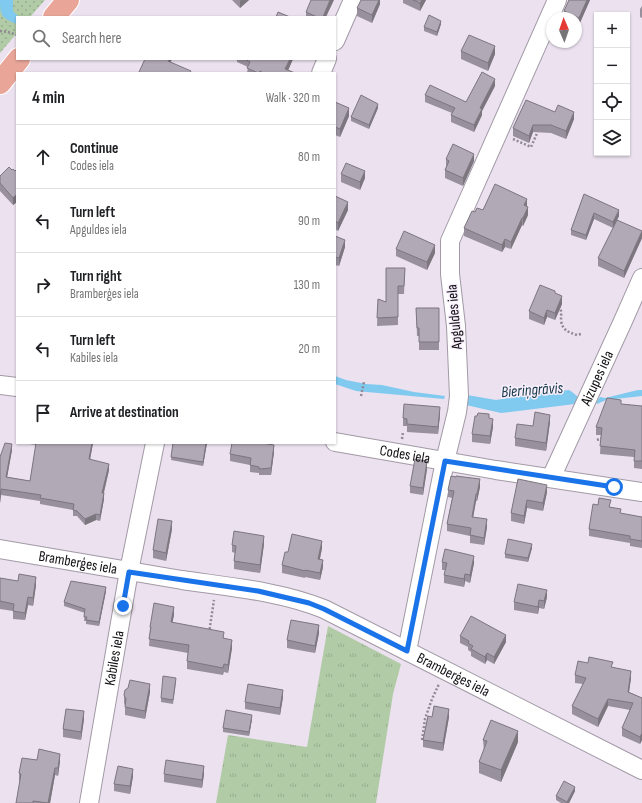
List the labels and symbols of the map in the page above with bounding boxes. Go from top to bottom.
north arrow [546,12,582,48]
street label: Apguldes iela [442,283,467,351]
street label: Aizupes iela [576,348,618,410]
water label: Bieriņgrāvis [500,379,564,402]
street label: Codes iela [378,441,432,468]
route start [605,478,623,496]
street label: Bramberģes iela [37,547,119,579]
route end [114,597,132,615]
street label: Kabiles iela [100,629,129,687]
street label: Bramberģes iela [413,649,493,702]

